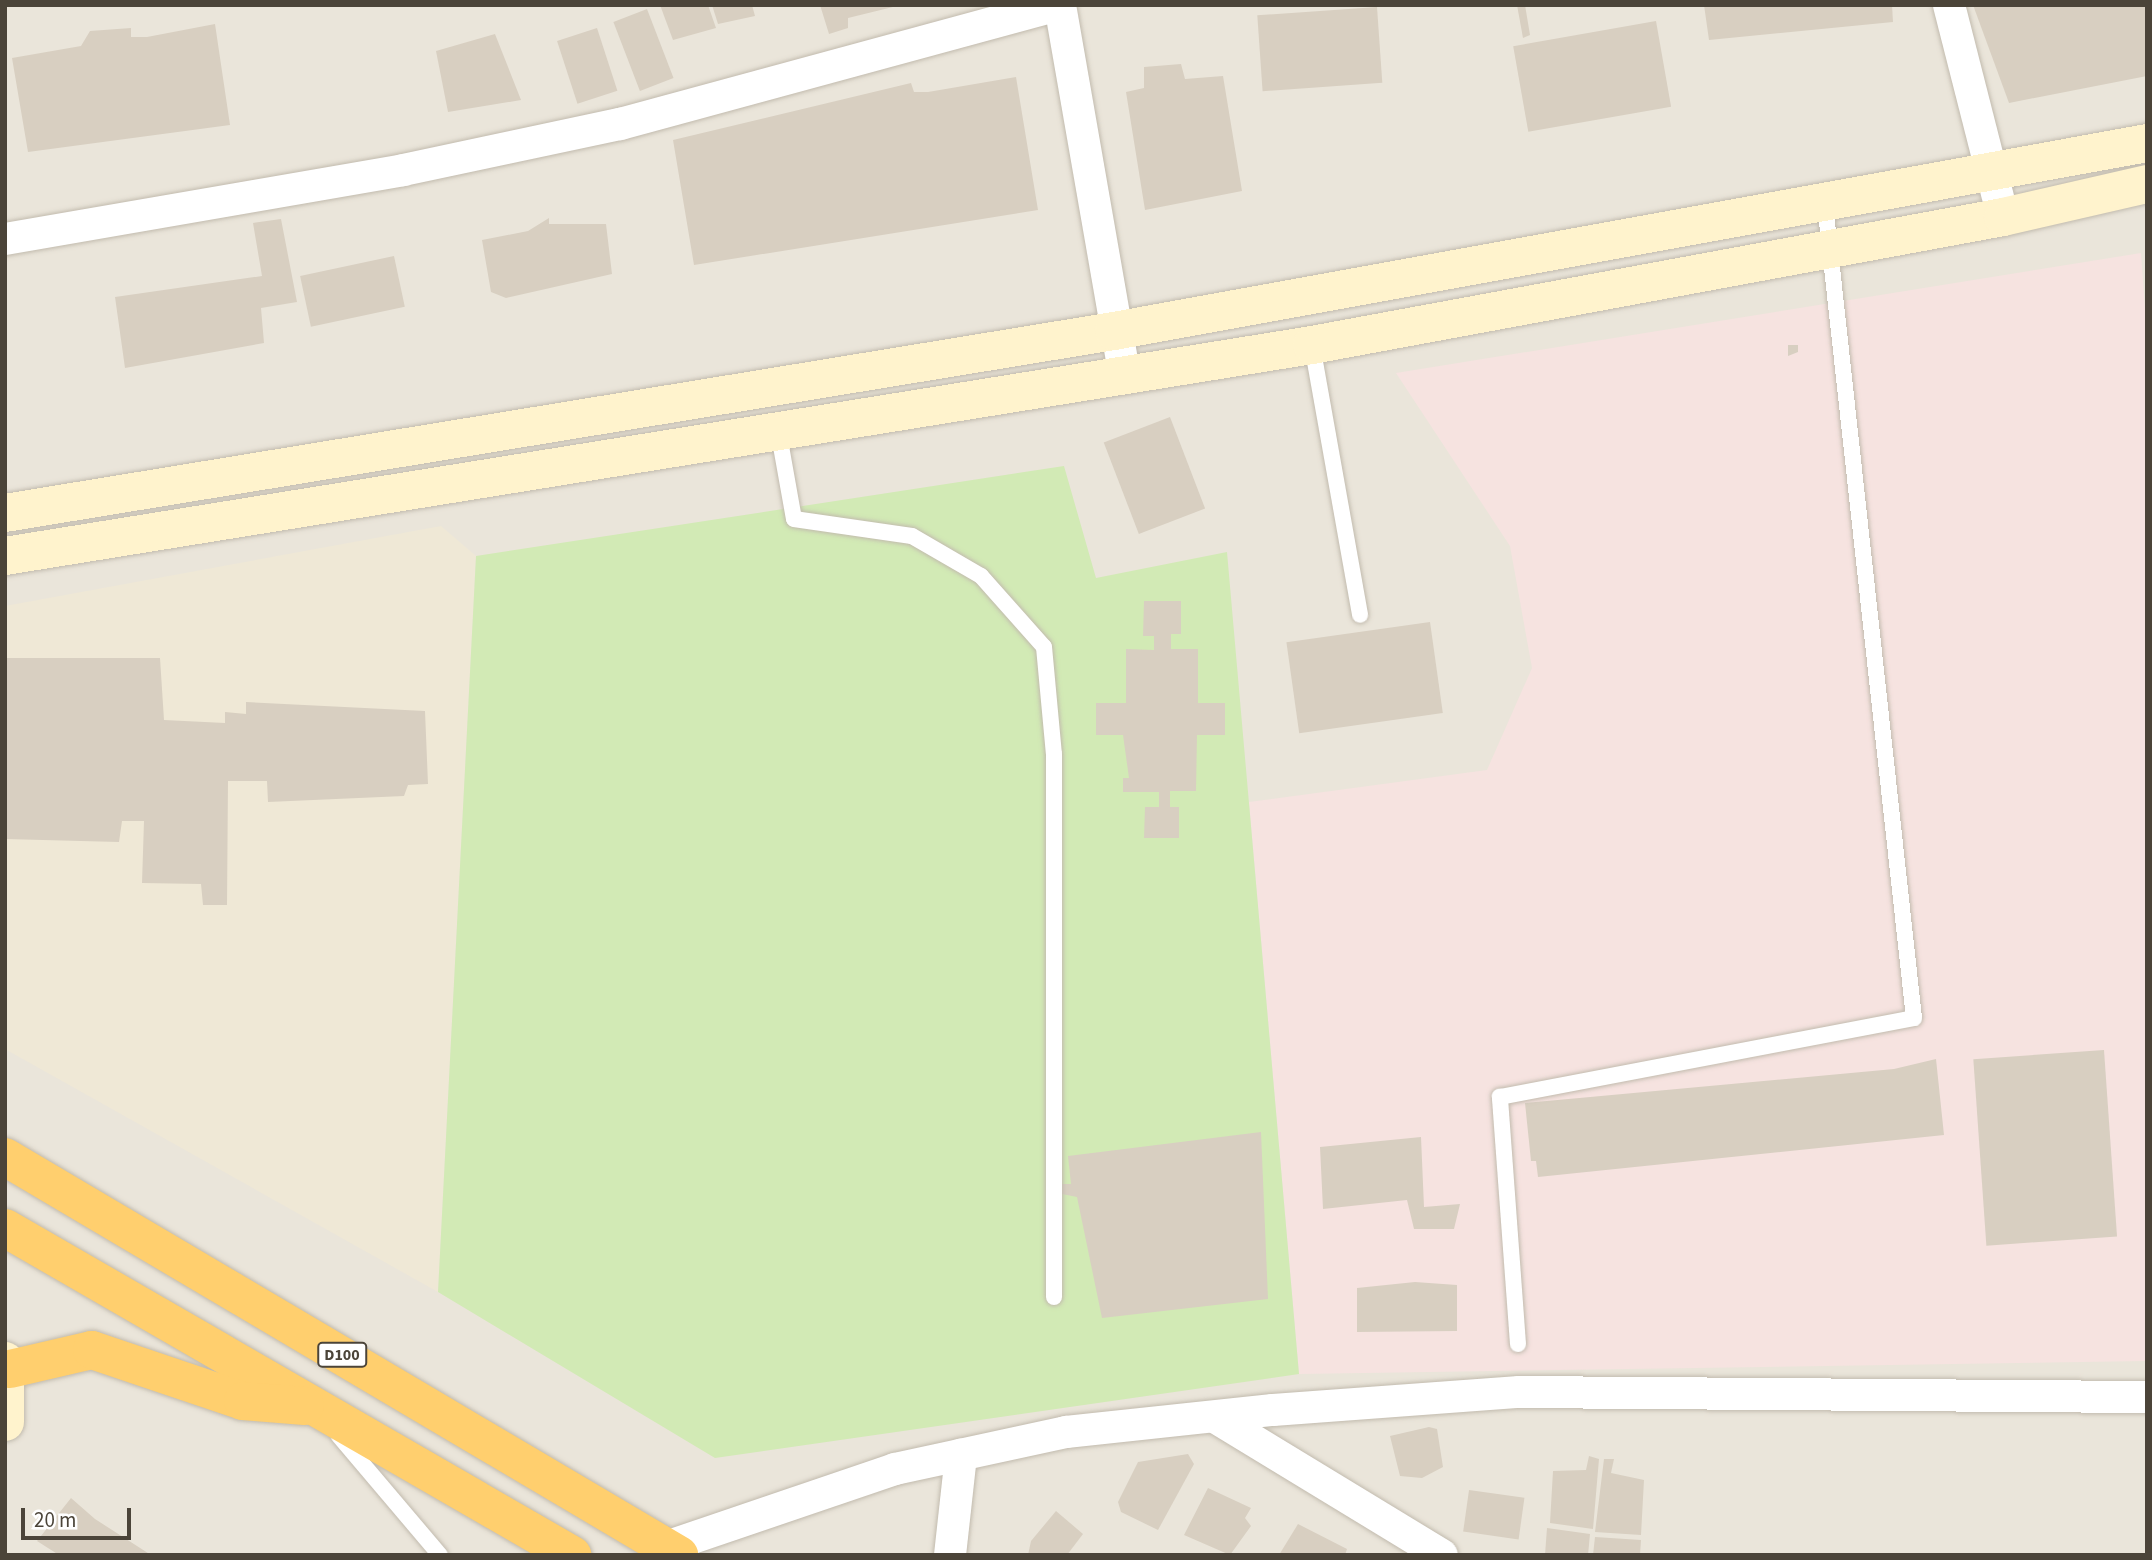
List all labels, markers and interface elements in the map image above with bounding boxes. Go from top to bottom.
road number: D100 [316,1343,368,1368]
scale bar [24,1494,135,1538]
text: 20 m [34,1505,76,1535]

